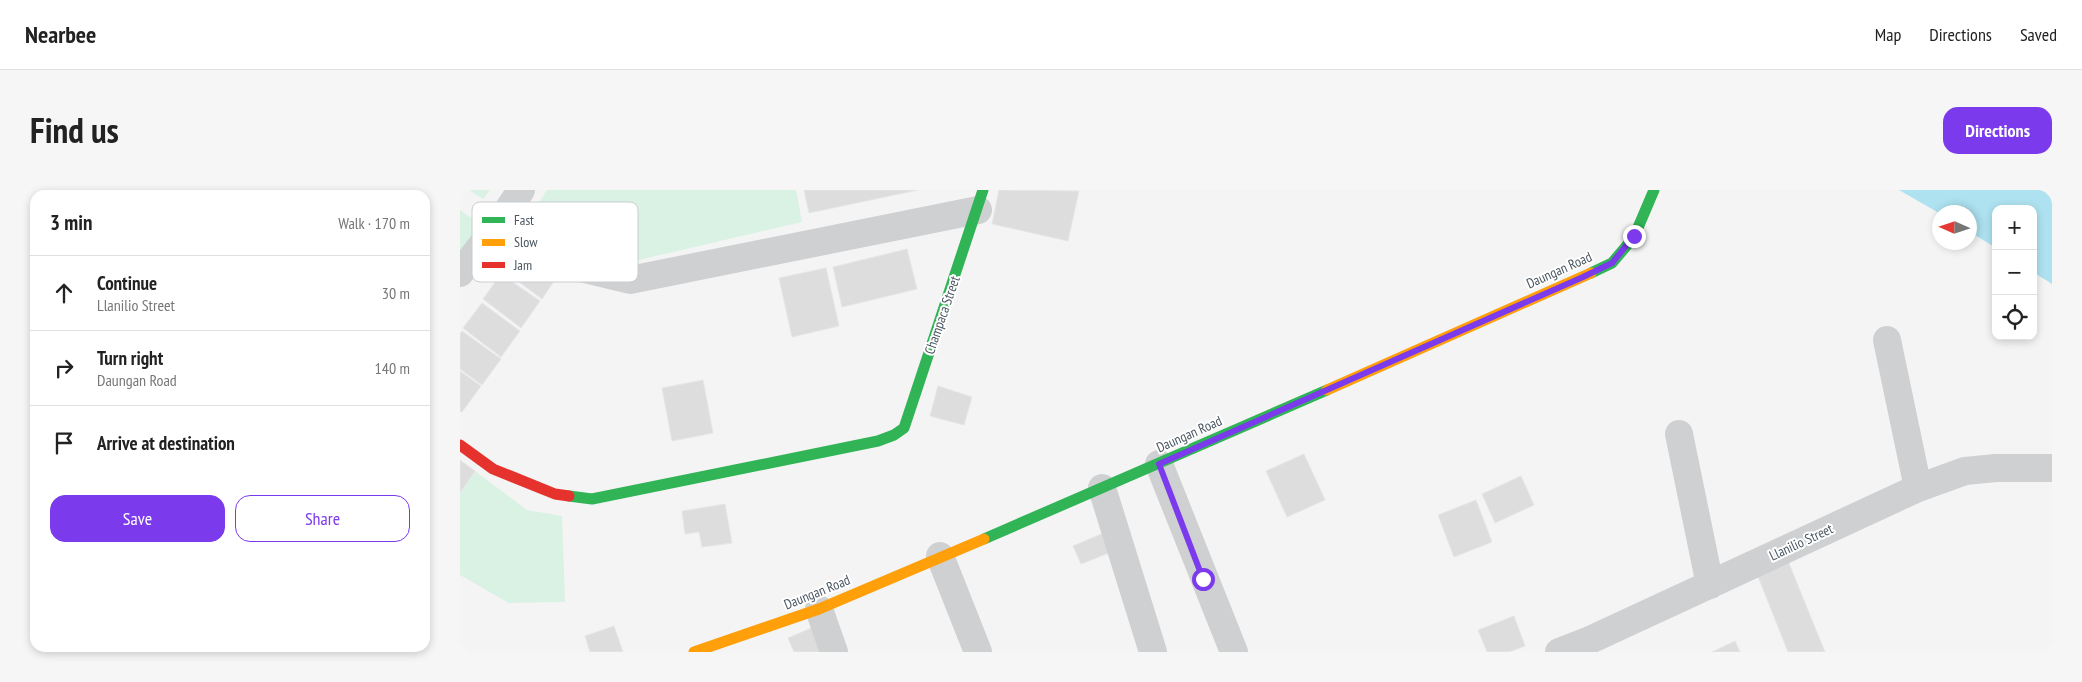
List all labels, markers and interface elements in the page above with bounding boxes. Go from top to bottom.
text: Nearbee [25,19,96,50]
text: Map [1875,23,1901,46]
text: Directions [1929,23,1992,46]
text: Saved [2020,23,2057,46]
text: Find us [30,107,119,153]
button: Directions [1943,107,2052,154]
legend [472,202,638,282]
north arrow [1932,205,1977,250]
map controls [1992,205,2037,340]
button: + [1992,205,2037,250]
text: 3 min [50,209,92,236]
text: Fast [514,211,534,229]
text: Walk · 170 m [338,213,410,233]
route end [1623,225,1646,248]
text: Slow [514,233,538,251]
street label: Daungan Road [1523,248,1595,292]
button: − [1992,250,2037,295]
text: Jam [513,256,532,274]
text: Continue [97,271,157,295]
street label: Champaca Street [920,273,964,356]
icon: ahead [50,279,78,307]
text: 30 m [382,283,410,303]
text: Llanilio Street [97,295,175,315]
button: locate [1992,295,2037,340]
text: Turn right [97,346,163,370]
icon: right [50,354,78,382]
text: 140 m [375,358,410,378]
text: Daungan Road [97,370,177,390]
street label: Daungan Road [1153,412,1225,456]
icon: arrive [50,429,78,457]
text: Arrive at destination [97,431,235,455]
button: Save [50,495,225,542]
button: Share [235,495,410,542]
street label: Llanilio Street [1766,519,1836,565]
route start [1192,568,1215,591]
street label: Daungan Road [781,571,853,613]

